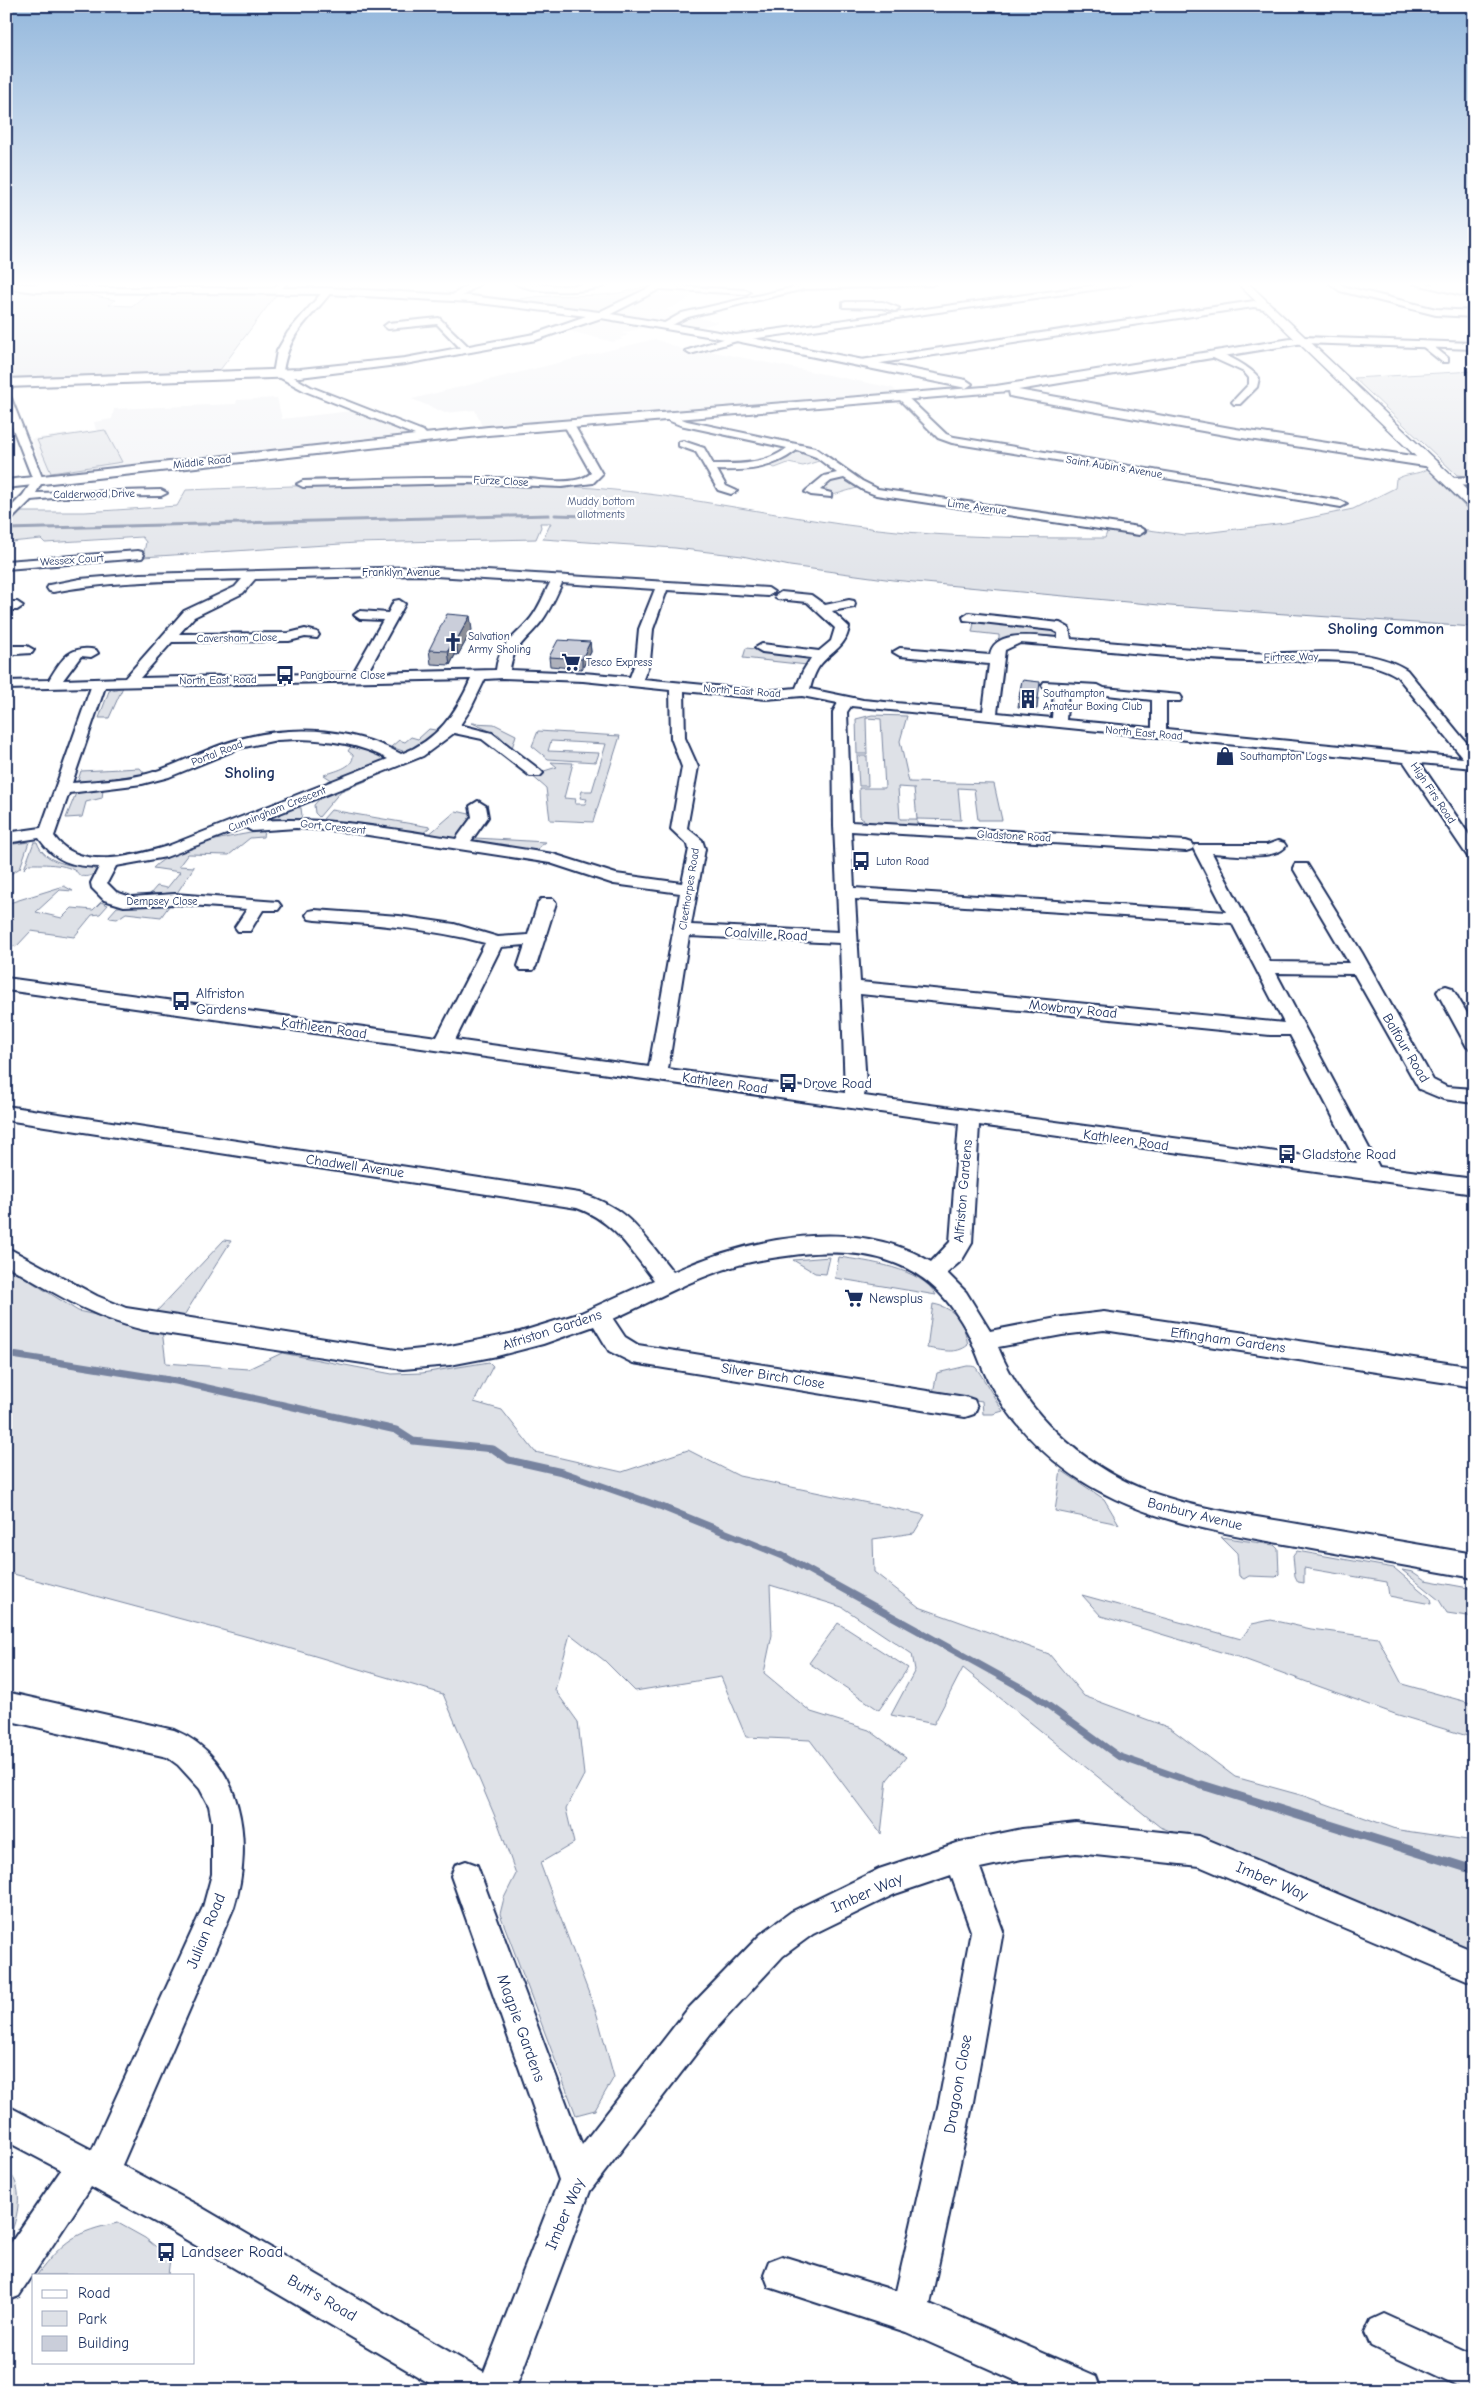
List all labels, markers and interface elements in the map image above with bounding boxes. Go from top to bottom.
street label: Middle Road [172,452,232,472]
street label: Saint Aubin's Avenue [1065,453,1164,481]
street label: Furze Close [473,473,529,489]
street label: Calderwood Drive [53,487,135,501]
park label: Muddy bottom allotments [567,495,635,521]
street label: Lime Avenue [946,496,1008,518]
street label: Wessex Court [40,551,105,569]
street label: Franklyn Avenue [362,566,441,579]
district label: Sholing Common [1328,620,1444,638]
place label: Salvation Army Sholing [468,630,531,656]
street label: Caversham Close [197,631,278,645]
church icon: Salvation Army Sholing [442,631,464,653]
street label: Firtree Way [1264,650,1318,664]
supermarket icon: Tesco Express [560,651,582,673]
place label: Tesco Express [586,656,653,669]
bus stop icon: Pangbourne Close [274,664,296,686]
place label: Pangbourne Close [300,669,386,682]
street label: North East Road [179,673,257,687]
street label: North East Road [703,682,781,700]
place label: Southampton Amateur Boxing Club [1043,687,1143,713]
building icon: Southampton Amateur Boxing Club [1017,688,1039,710]
street label: North East Road [1105,723,1183,743]
street label: Portal Road [189,737,245,769]
shop icon: Southampton Logs [1214,745,1236,767]
place label: Southampton Logs [1240,750,1327,763]
street label: High Firs Road [1408,760,1458,826]
district label: Sholing [225,764,275,782]
street label: Cunningham Crescent [226,783,329,835]
street label: Gort Crescent [300,817,367,837]
street label: Gladstone Road [977,828,1051,844]
street label: Cleethorpes Road [676,847,702,931]
bus stop icon: Luton Road [850,850,872,872]
place label: Luton Road [876,855,929,868]
street label: Dempsey Close [127,895,198,908]
street label: Coalville Road [724,923,808,945]
place label: Alfriston Gardens [196,985,247,1018]
bus stop icon: Alfriston Gardens [170,990,192,1012]
street label: Mowbray Road [1028,996,1118,1022]
street label: Balfour Road [1379,1010,1433,1086]
street label: Kathleen Road [280,1014,368,1042]
street label: Kathleen Road [681,1069,769,1097]
bus stop icon: Drove Road [777,1072,799,1094]
place label: Drove Road [803,1075,872,1092]
street label: Kathleen Road [1082,1126,1170,1154]
street label: Alfriston Gardens [950,1139,976,1243]
bus stop icon: Gladstone Road [1276,1143,1298,1165]
place label: Gladstone Road [1302,1146,1396,1163]
street label: Chadwell Avenue [305,1151,405,1181]
supermarket icon: Newsplus [843,1287,865,1309]
place label: Newsplus [869,1290,923,1307]
street label: Alfriston Gardens [500,1306,604,1354]
street label: Effingham Gardens [1169,1324,1287,1357]
street label: Silver Birch Close [720,1359,826,1393]
street label: Banbury Avenue [1146,1494,1244,1534]
street label: Imber Way [1234,1858,1311,1904]
street label: Imber Way [829,1869,906,1917]
street label: Julian Road [183,1891,229,1971]
street label: Magpie Gardens [493,1972,549,2085]
street label: Dragoon Close [940,2033,976,2135]
street label: Imber Way [542,2175,588,2252]
bus stop icon: Landseer Road [155,2241,177,2263]
place label: Landseer Road [181,2243,283,2261]
street label: Butt's Road [284,2271,360,2325]
legend [32,2274,195,2364]
text: Road [78,2284,110,2302]
text: Park [78,2310,107,2328]
text: Building [78,2334,129,2352]

